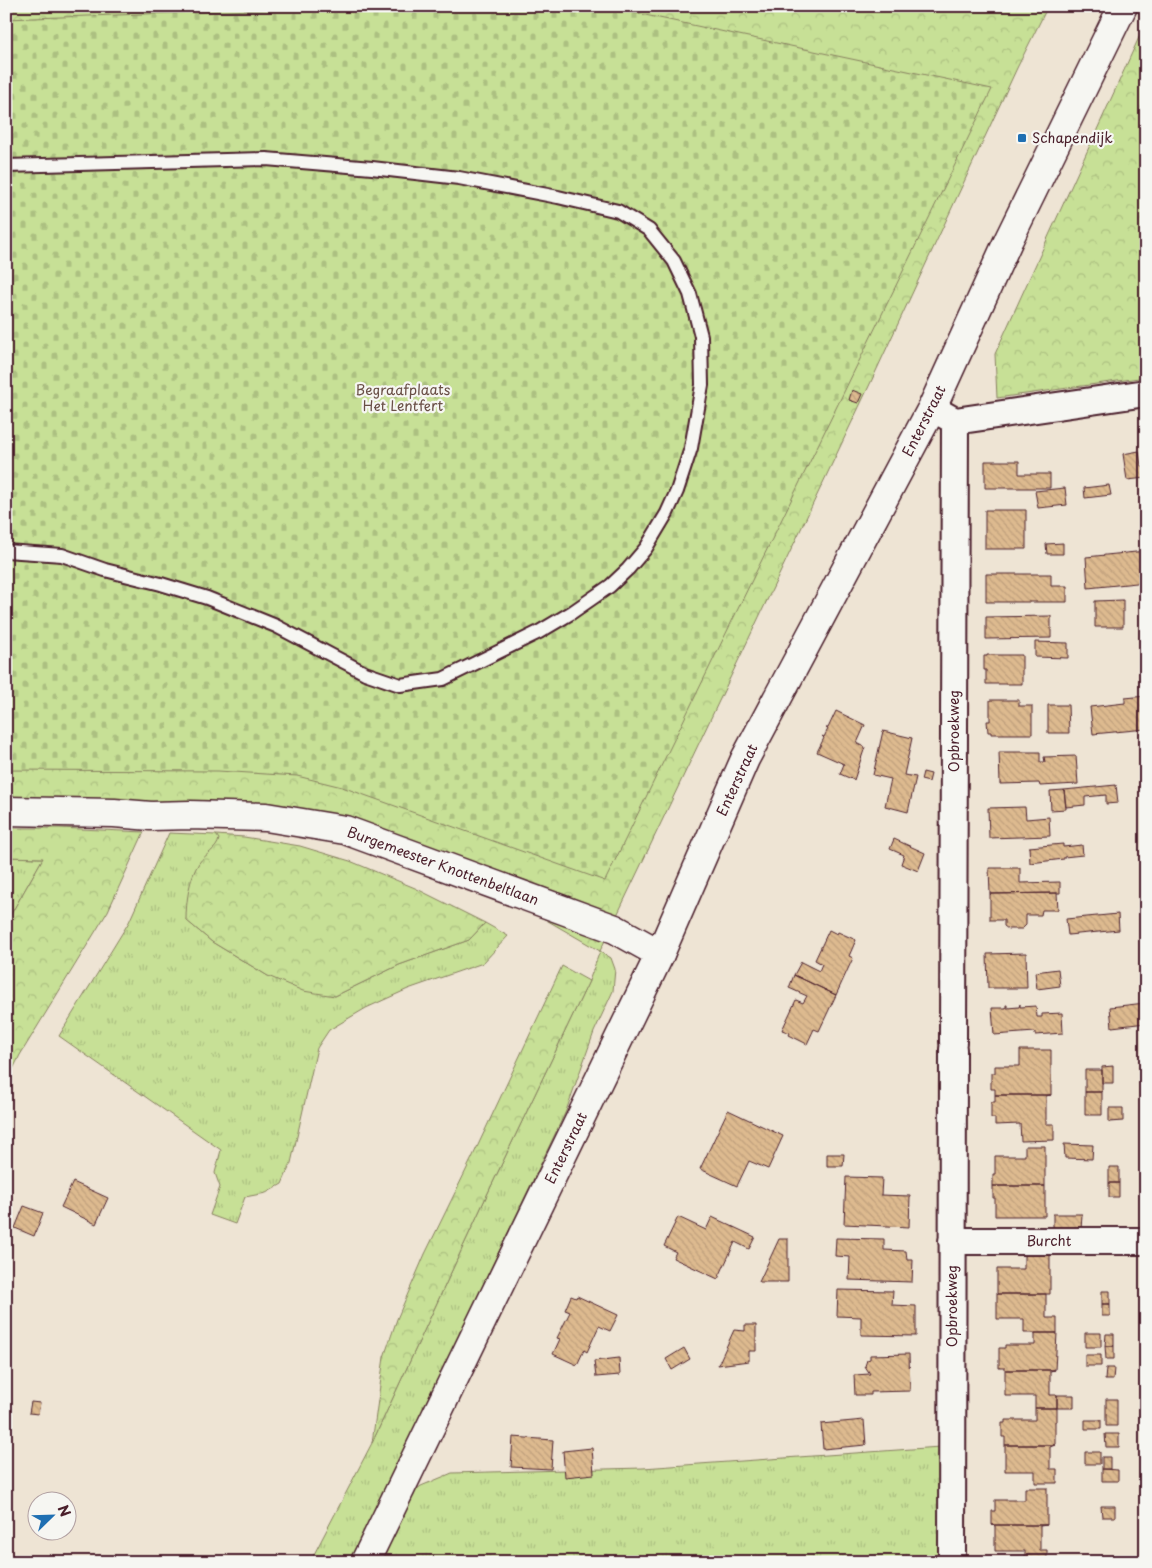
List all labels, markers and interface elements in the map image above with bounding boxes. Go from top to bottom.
place label: Schapendijk [1032,127,1113,148]
marker: Schapendijk [1016,132,1028,144]
park label: Begraafplaats Het Lentfert [356,379,451,416]
street label: Enterstraat [897,381,951,460]
street label: Opbroekweg [943,690,964,772]
street label: Enterstraat [711,740,763,819]
street label: Burgemeester Knottenbeltlaan [344,821,542,910]
street label: Enterstraat [539,1108,592,1187]
street label: Burcht [1026,1230,1072,1251]
street label: Opbroekweg [941,1265,962,1347]
north arrow [28,1490,78,1540]
text: N [53,1502,76,1520]

